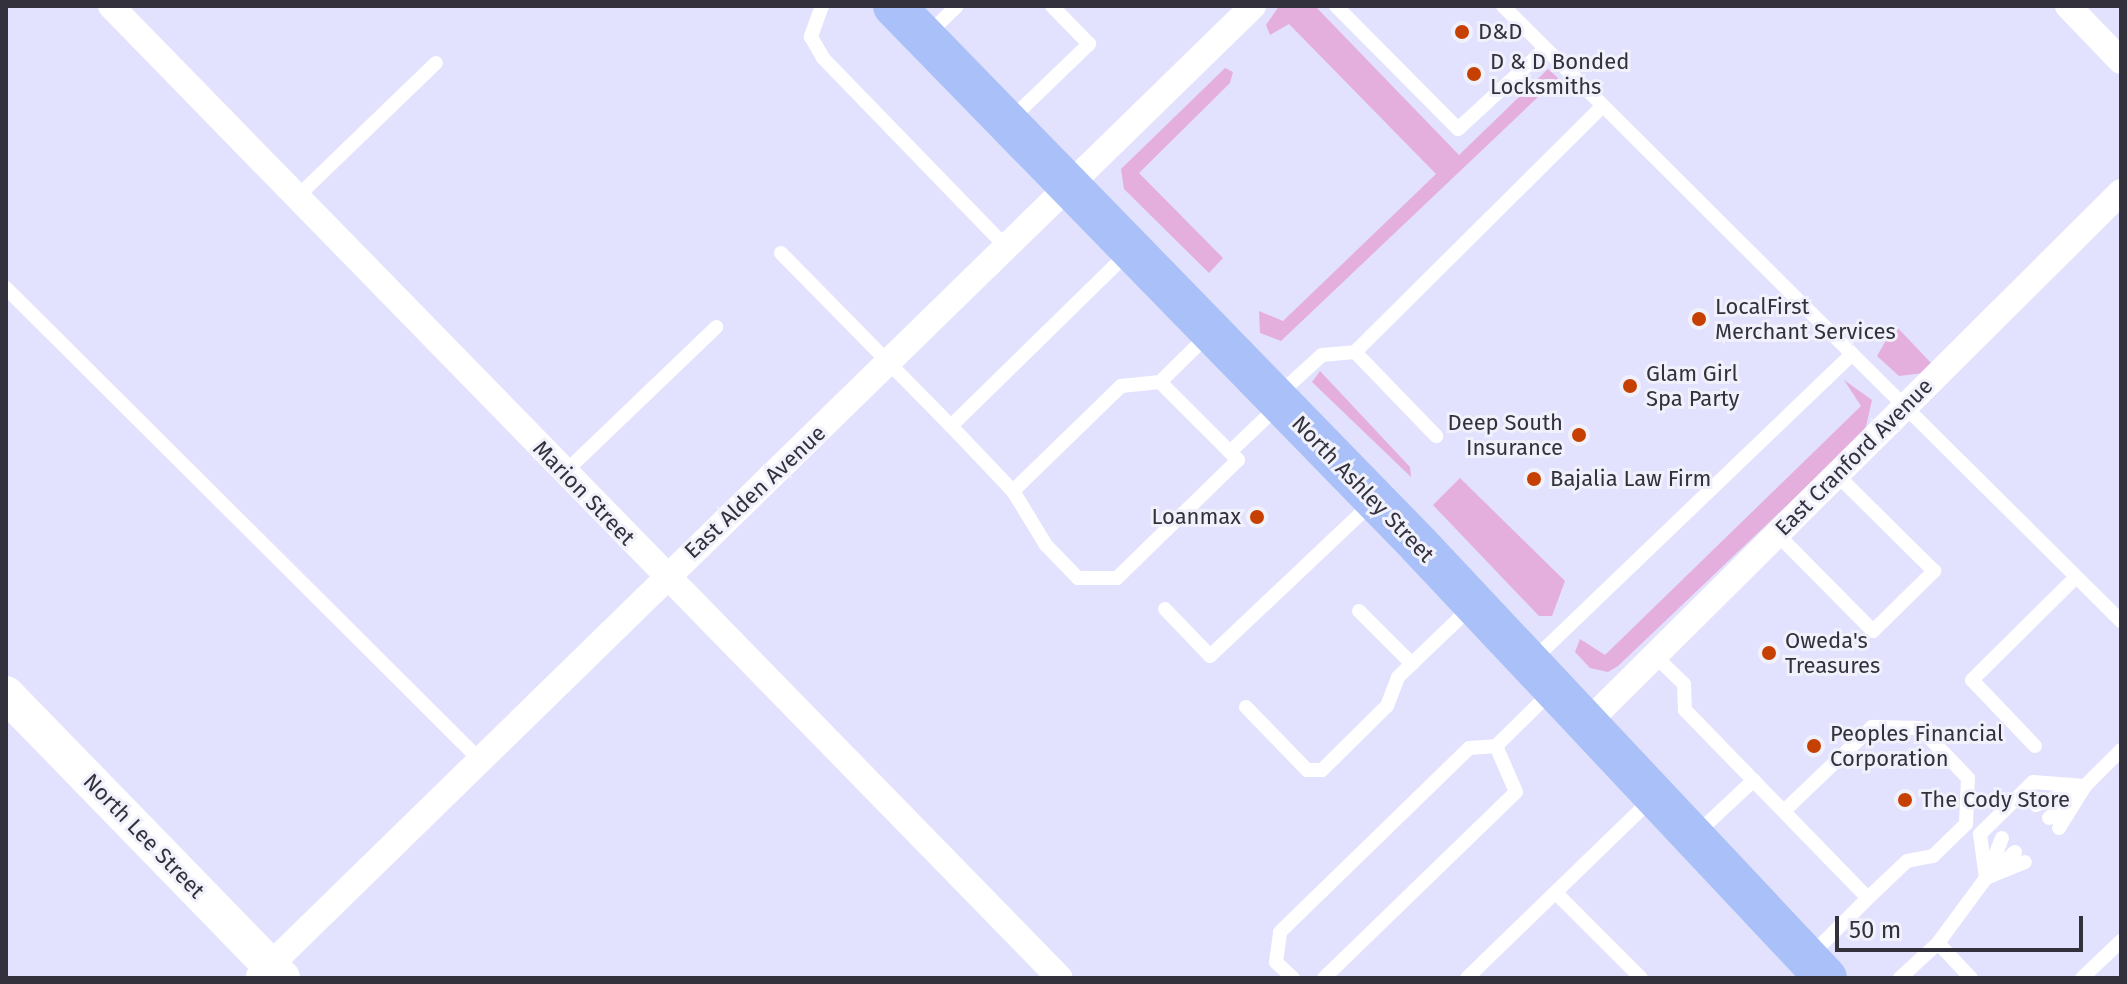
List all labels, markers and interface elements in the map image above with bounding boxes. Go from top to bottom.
place label: D&D [1478,19,1522,45]
marker: D&D [1453,23,1471,41]
place label: D & D Bonded Locksmiths [1490,48,1629,100]
marker: D & D Bonded Locksmiths [1465,65,1483,83]
place label: LocalFirst Merchant Services [1715,293,1896,344]
marker: LocalFirst Merchant Services [1690,310,1708,328]
place label: Glam Girl Spa Party [1646,360,1739,412]
street label: East Cranford Avenue [1770,373,1938,541]
marker: Glam Girl Spa Party [1621,377,1639,395]
place label: Deep South Insurance [1447,409,1563,460]
street label: North Ashley Street [1286,410,1440,568]
street label: East Alden Avenue [679,420,831,564]
marker: Deep South Insurance [1570,426,1588,444]
street label: Marion Street [528,435,640,551]
place label: Bajalia Law Firm [1550,466,1711,492]
marker: Bajalia Law Firm [1525,470,1543,488]
place label: Loanmax [1152,504,1241,530]
marker: Loanmax [1248,508,1266,526]
place label: Oweda's Treasures [1785,627,1880,678]
marker: Oweda's Treasures [1760,644,1778,662]
place label: Peoples Financial Corporation [1830,720,2003,772]
marker: Peoples Financial Corporation [1805,737,1823,755]
street label: North Lee Street [78,768,210,904]
place label: The Cody Store [1921,787,2070,813]
marker: The Cody Store [1896,791,1914,809]
scale bar [1839,900,2087,950]
text: 50 m [1849,916,1901,944]

